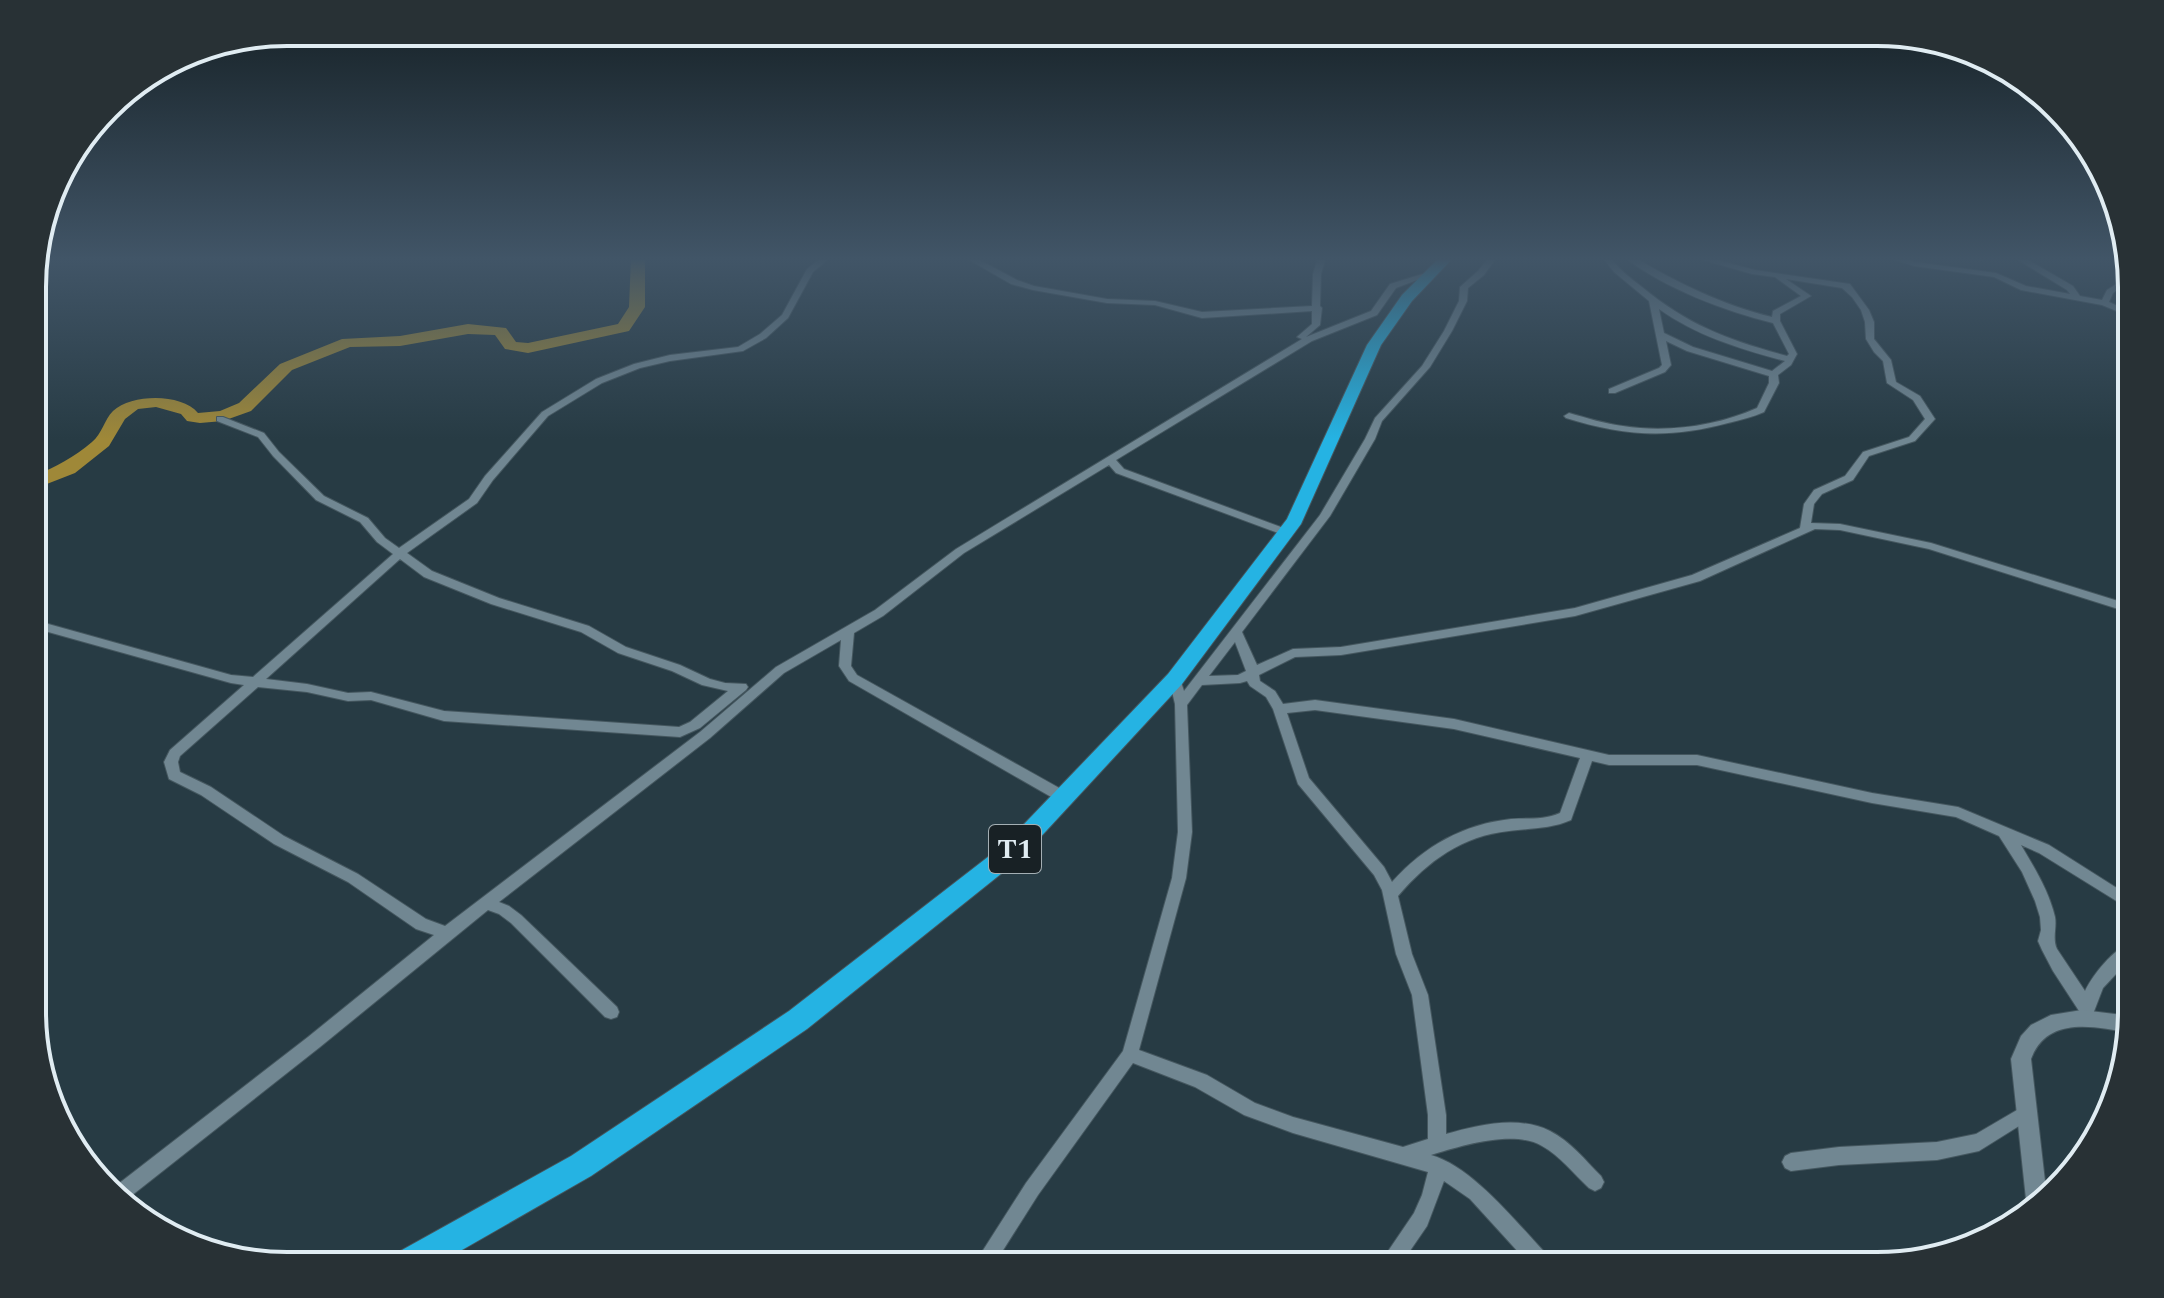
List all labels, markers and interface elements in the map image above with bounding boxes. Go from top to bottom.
road number: T1 [989,825,1041,873]

